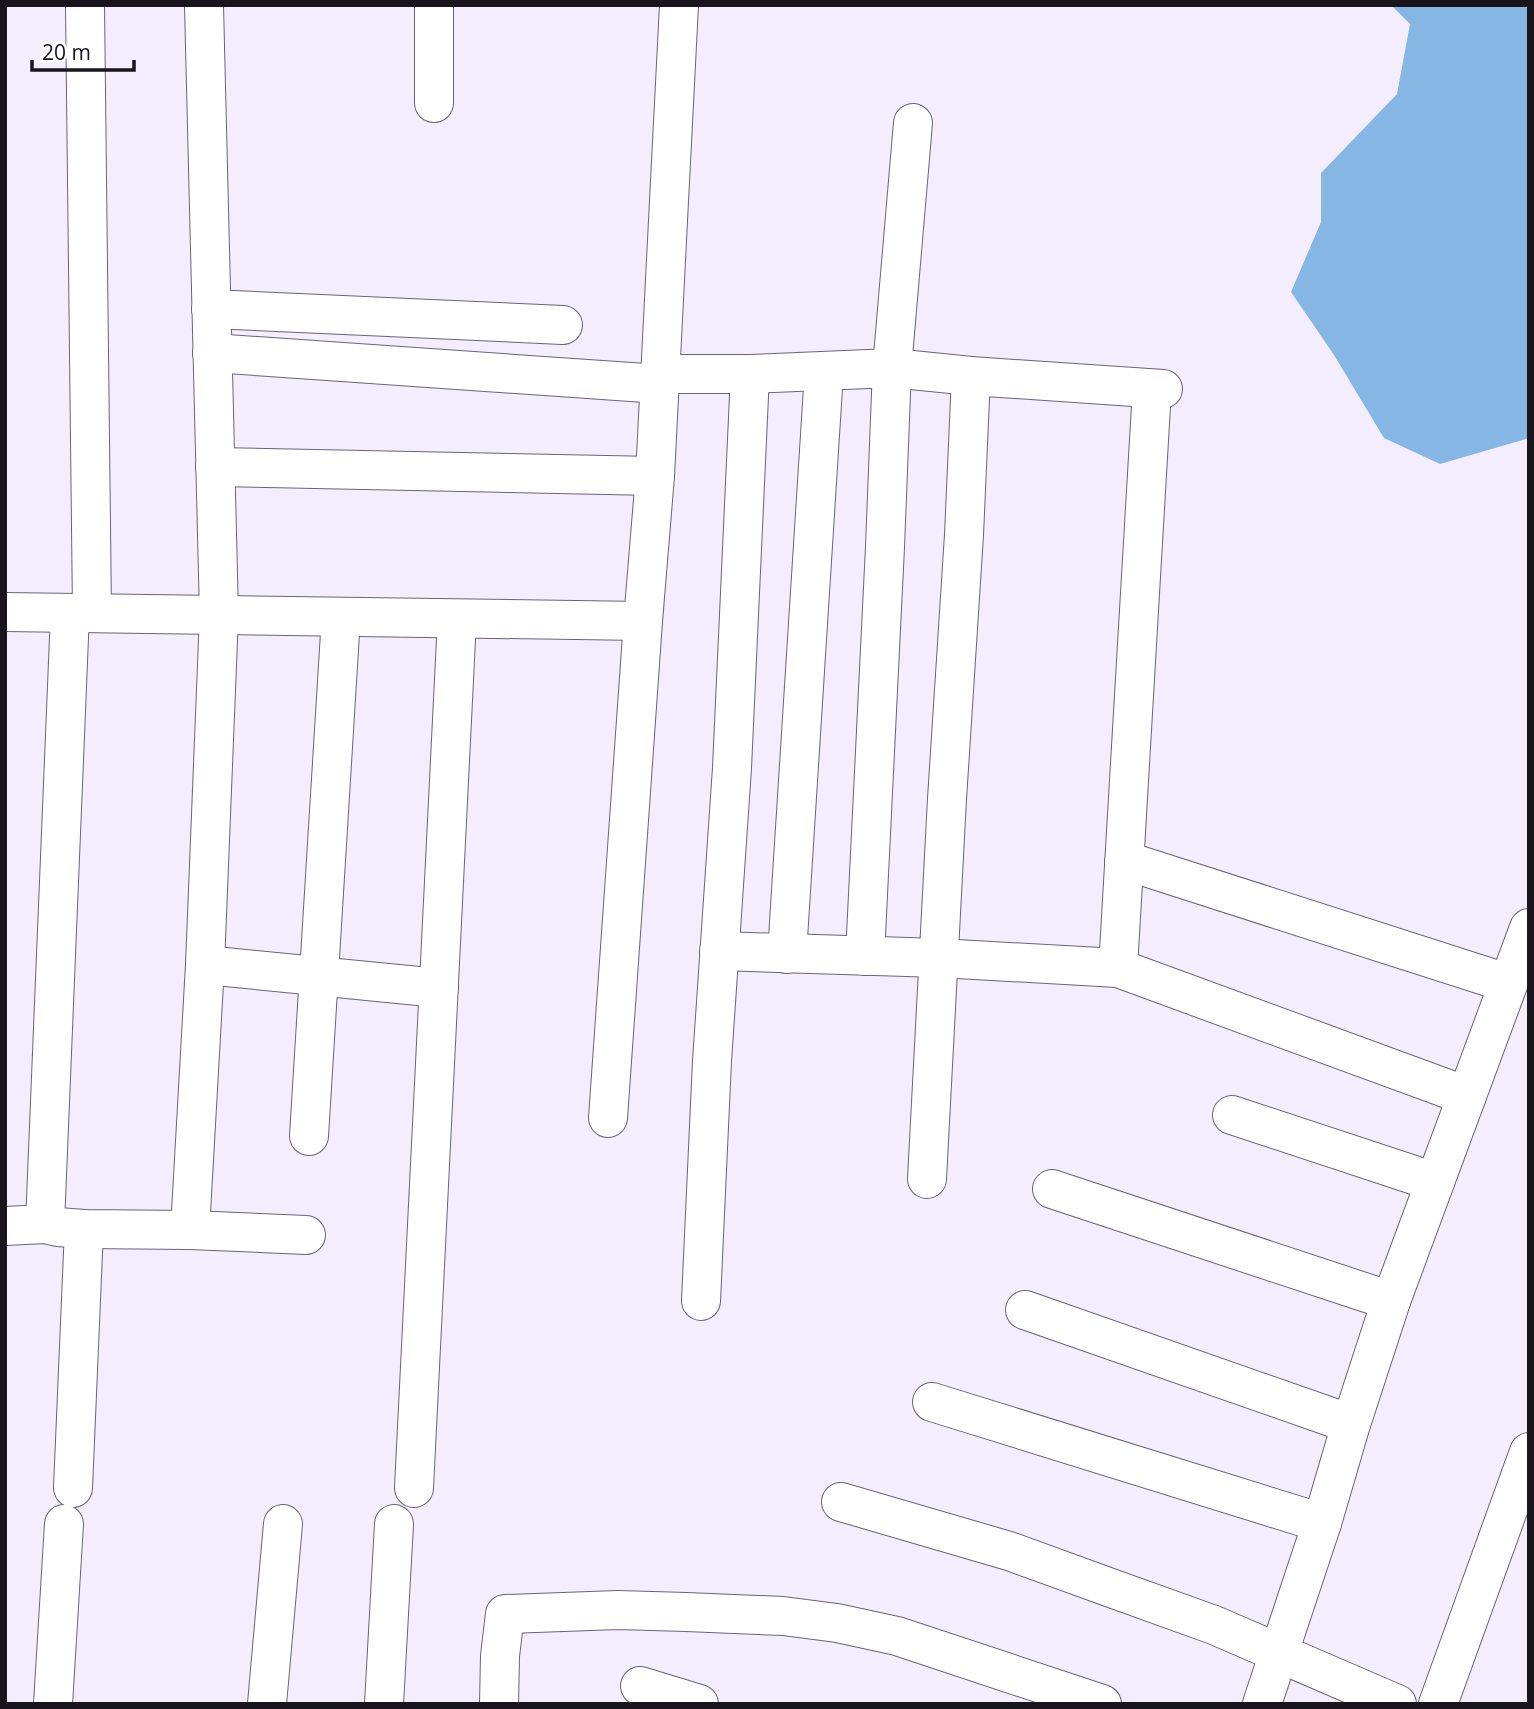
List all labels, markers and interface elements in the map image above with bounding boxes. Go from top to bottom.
scale bar [32,28,133,72]
text: 20 m [42,38,91,66]

